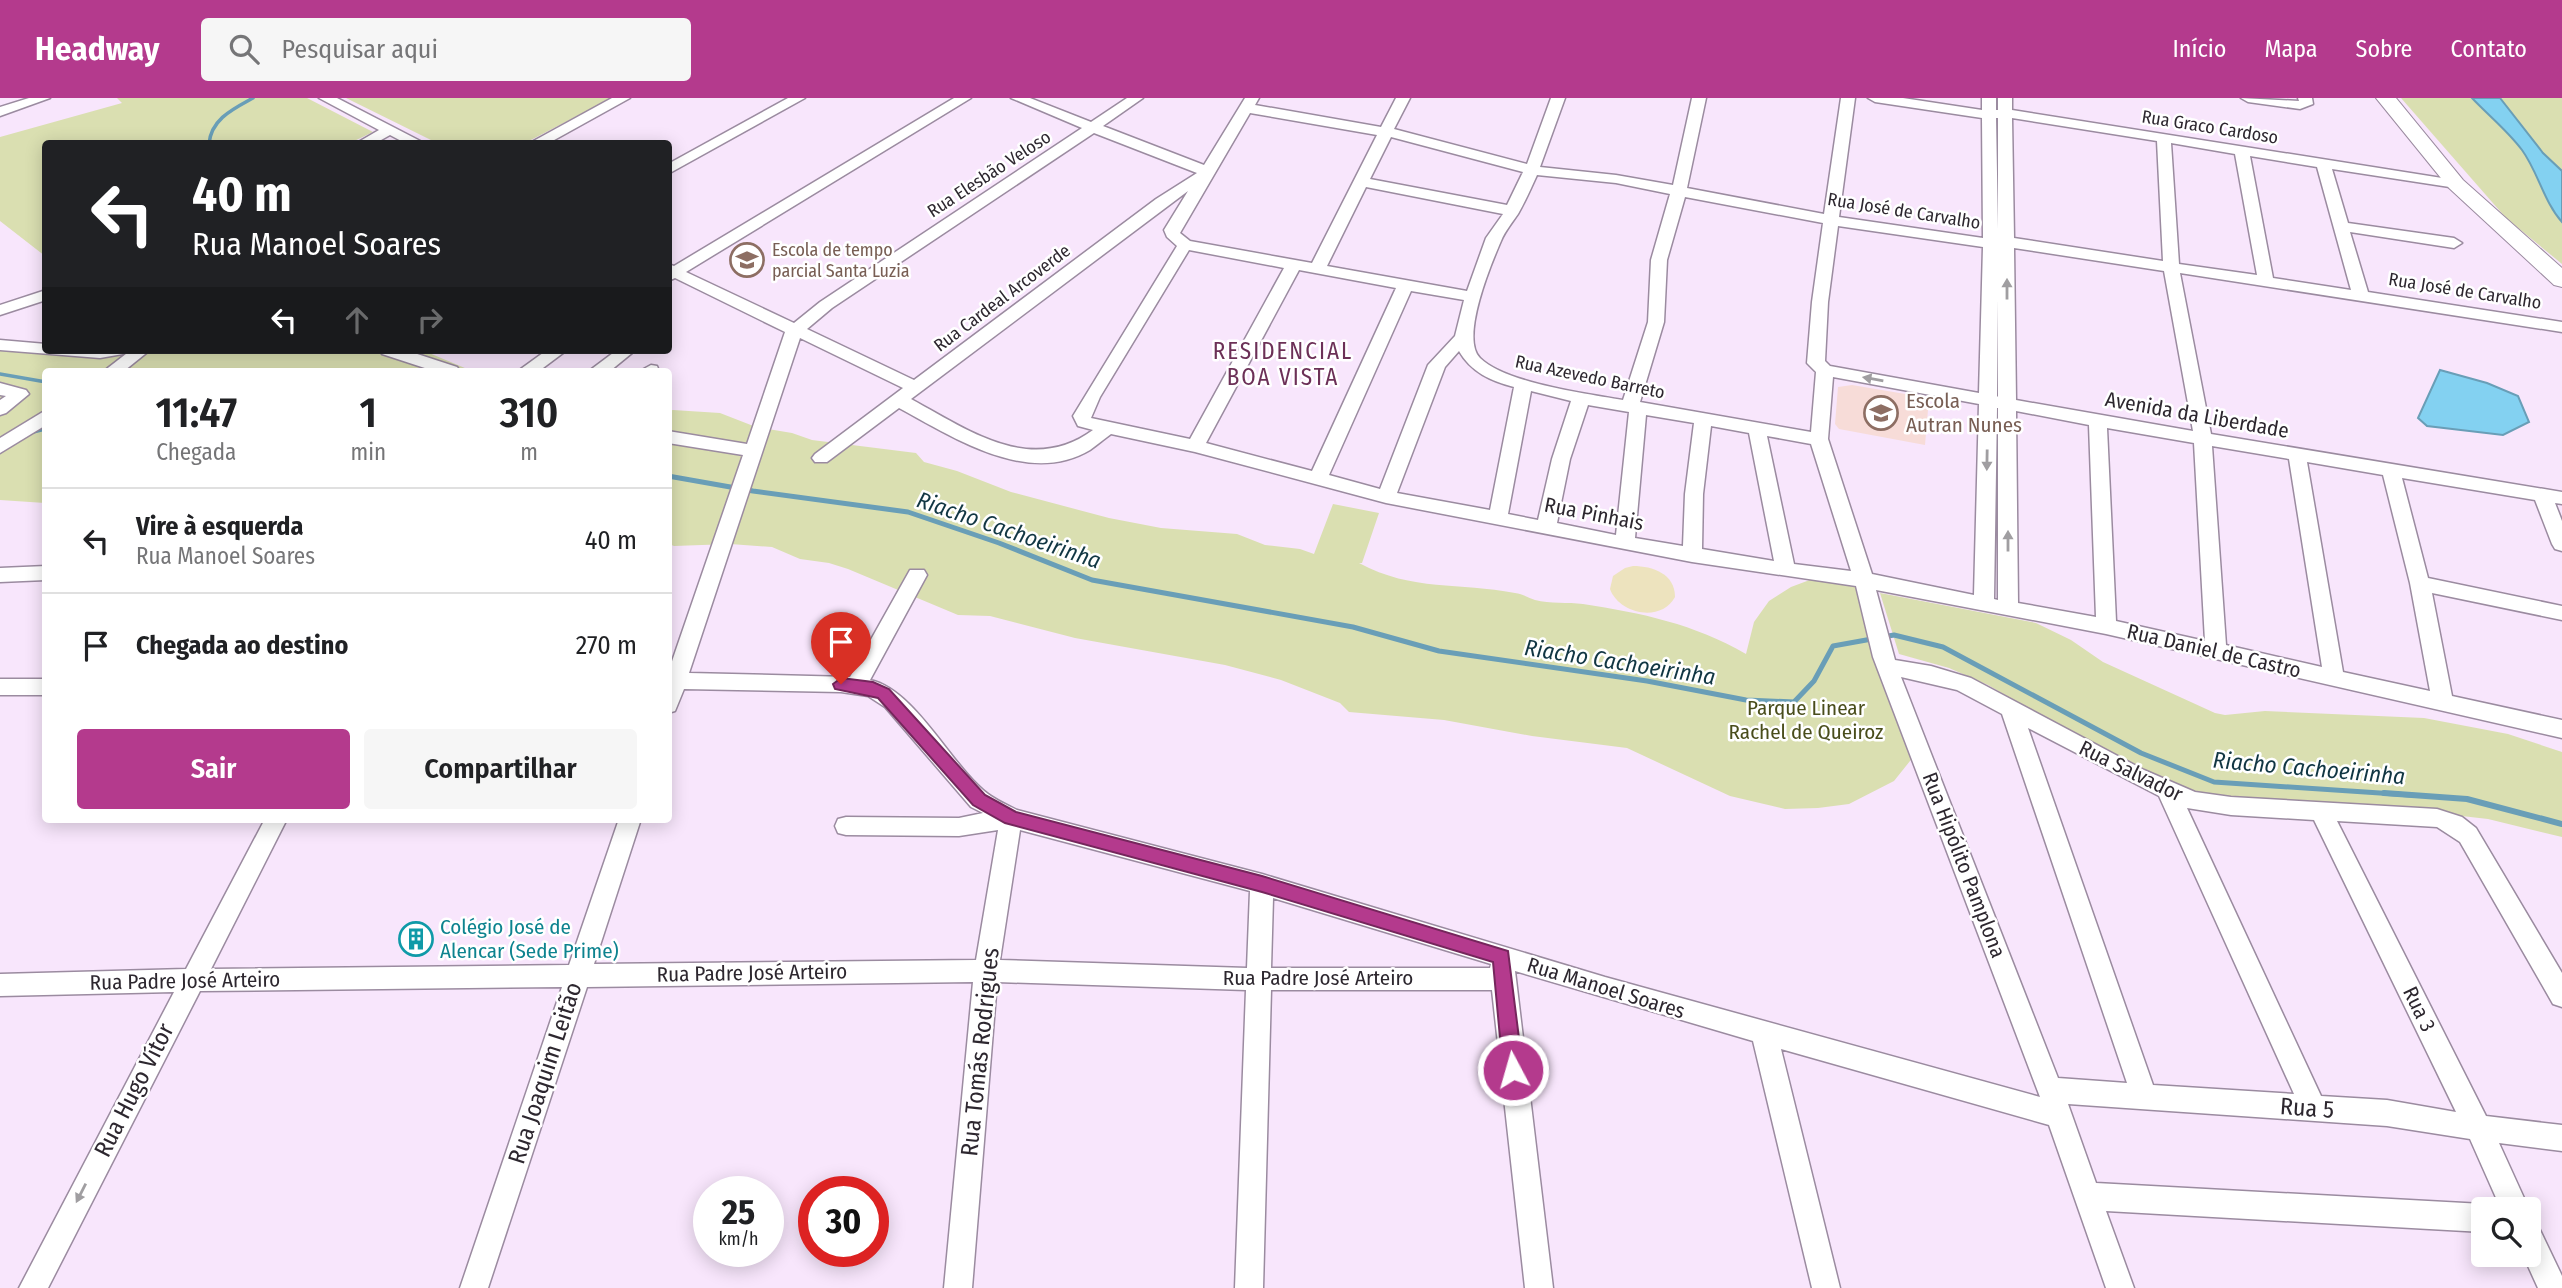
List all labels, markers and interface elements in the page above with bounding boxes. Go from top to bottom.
search box [201,18,691,81]
text: Headway [35,29,159,69]
icon: search [225,30,263,68]
text: Pesquisar aqui [281,34,438,65]
text: Início [2173,35,2226,63]
text: Mapa [2264,35,2318,63]
text: Sobre [2356,35,2412,63]
text: Contato [2450,35,2527,63]
street label: Rua Graco Cardoso [2140,105,2280,149]
street label: Rua Elesbão Veloso [923,126,1055,222]
text: 40 m [192,165,292,224]
icon: left [77,168,168,259]
street label: Rua José de Carvalho [1826,188,1982,234]
text: Rua Manoel Soares [192,225,441,263]
place label: Escola de tempo parcial Santa Luzia [772,239,910,282]
street label: Rua Cardeal Arcoverde [929,240,1075,356]
school or university icon: Escola de tempo parcial Santa Luzia [728,241,766,279]
street label: Rua José de Carvalho [2387,268,2543,314]
one-way arrow [2001,278,2013,300]
icon: left [265,301,303,339]
icon: ahead [338,301,376,339]
icon: right [411,301,449,339]
district label: RESIDENCIAL BOA VISTA [1213,337,1353,391]
street label: Rua Azevedo Barreto [1513,350,1667,404]
one-way arrow [1862,373,1884,384]
street label: Avenida da Liberdade [2103,386,2291,444]
text: 11:47 [155,388,237,438]
text: 1 [360,388,377,438]
text: 310 [500,388,559,438]
place label: Escola Autran Nunes [1906,388,2022,438]
school or university icon: Escola Autran Nunes [1862,394,1900,432]
text: Chegada [156,438,236,466]
text: min [351,438,386,466]
text: m [520,438,538,466]
one-way arrow [1981,449,1993,471]
water label: Riacho Cachoeirinha [913,485,1105,575]
street label: Rua Pinhais [1542,492,1646,536]
text: Vire à esquerda [136,511,303,542]
icon: left [77,522,115,560]
text: 40 m [585,525,637,556]
one-way arrow [2002,530,2014,552]
text: Rua Manoel Soares [136,542,315,570]
pin [811,612,871,684]
street label: Rua Daniel de Castro [2124,618,2304,684]
icon: arrive [822,623,860,661]
icon: arrive [77,627,115,665]
text: Chegada ao destino [136,630,348,661]
text: 270 m [576,630,637,661]
water label: Riacho Cachoeirinha [1523,633,1717,691]
park label: Parque Linear Rachel de Queiroz [1729,695,1883,745]
button: Sair [77,729,350,809]
button: Compartilhar [364,729,637,809]
street label: Rua Salvador [2075,735,2188,808]
water label: Riacho Cachoeirinha [2212,746,2406,790]
street label: Rua Hipólito Pamplona [1917,769,2011,961]
place label: Colégio José de Alencar (Sede Prime) [440,914,619,964]
building icon: Colégio José de Alencar (Sede Prime) [397,920,435,958]
street label: Rua Tomás Rodrigues [955,946,1005,1158]
street label: Rua Manoel Soares [1524,952,1688,1024]
street label: Rua Padre José Arteiro [656,958,848,988]
street label: Rua Padre José Arteiro [1223,965,1413,991]
street label: Rua Padre José Arteiro [89,966,281,996]
street label: Rua Joaquim Leitão [502,979,588,1167]
street label: Rua 3 [2397,982,2441,1036]
street label: Rua Hugo Vítor [88,1018,180,1162]
position arrow [1476,1033,1550,1107]
street label: Rua 5 [2279,1092,2335,1124]
speed limit sign: 30 [798,1176,889,1267]
one-way arrow [76,1183,87,1203]
text: 25 [722,1191,755,1233]
map controls [2471,1197,2541,1267]
button: search [2471,1197,2541,1267]
text: km/h [718,1228,759,1250]

